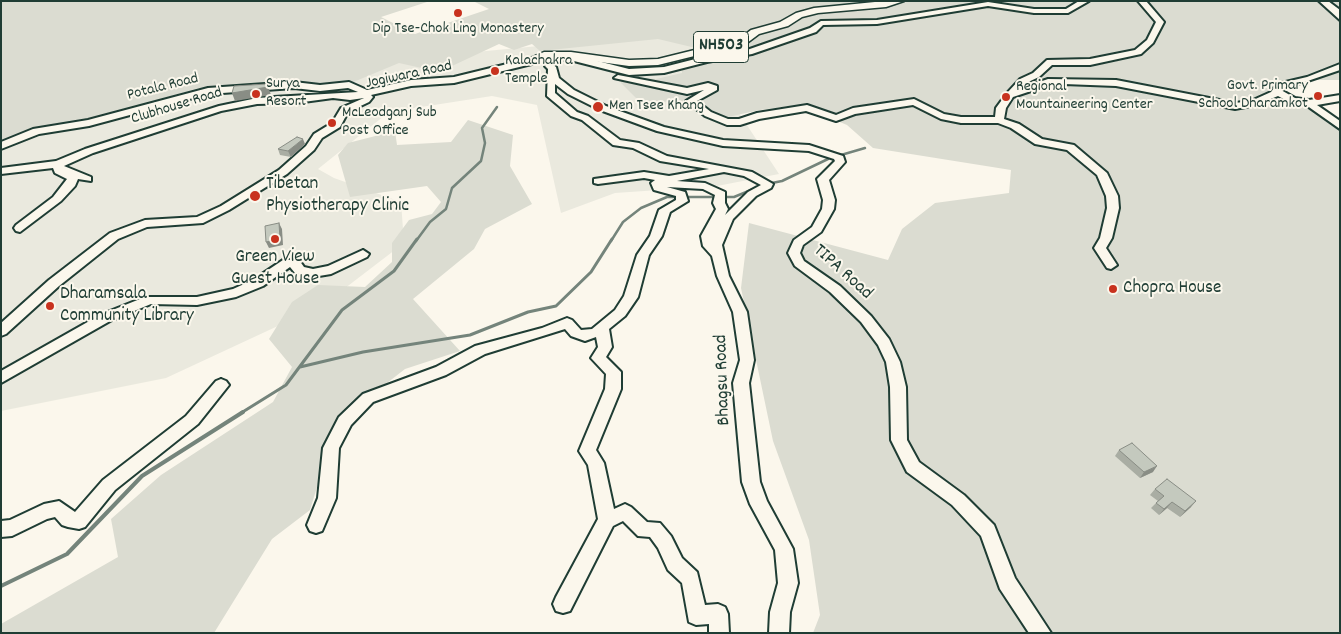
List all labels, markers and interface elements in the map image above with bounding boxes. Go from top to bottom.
marker: Dip Tse-Chok Ling Monastery [452,7,464,19]
place label: Dip Tse-Chok Ling Monastery [372,20,544,40]
road number: NH503 [694,32,748,62]
place label: Kalachakra Temple [505,52,572,90]
street label: Jogiwara Road [364,57,454,95]
marker: Kalachakra Temple [489,65,501,77]
street label: Potala Road [125,70,201,106]
place label: Surya Resort [266,75,307,113]
place label: Govt. Primary School Dharamkot [1198,77,1308,115]
place label: Regional Mountaineering Center [1016,78,1153,116]
street label: Clubhouse Road [129,84,225,130]
marker: Surya Resort [250,88,262,100]
marker: Govt. Primary School Dharamkot [1312,90,1324,102]
marker: Regional Mountaineering Center [1000,91,1012,103]
place label: Men Tsee Khang [609,97,704,117]
marker: Men Tsee Khang [591,100,605,114]
place label: McLeodganj Sub Post Office [342,104,437,142]
marker: McLeodganj Sub Post Office [326,117,338,129]
place label: Tibetan Physiotherapy Clinic [266,174,409,218]
marker: Tibetan Physiotherapy Clinic [248,189,262,203]
marker: Green View Guest House [269,233,281,245]
street label: TIPA Road [807,240,877,306]
place label: Green View Guest House [231,247,319,291]
place label: Chopra House [1123,278,1221,300]
marker: Chopra House [1107,283,1119,295]
place label: Dharamsala Community Library [60,284,194,328]
marker: Dharamsala Community Library [44,300,56,312]
street label: Bhagsu Road [711,334,737,426]

